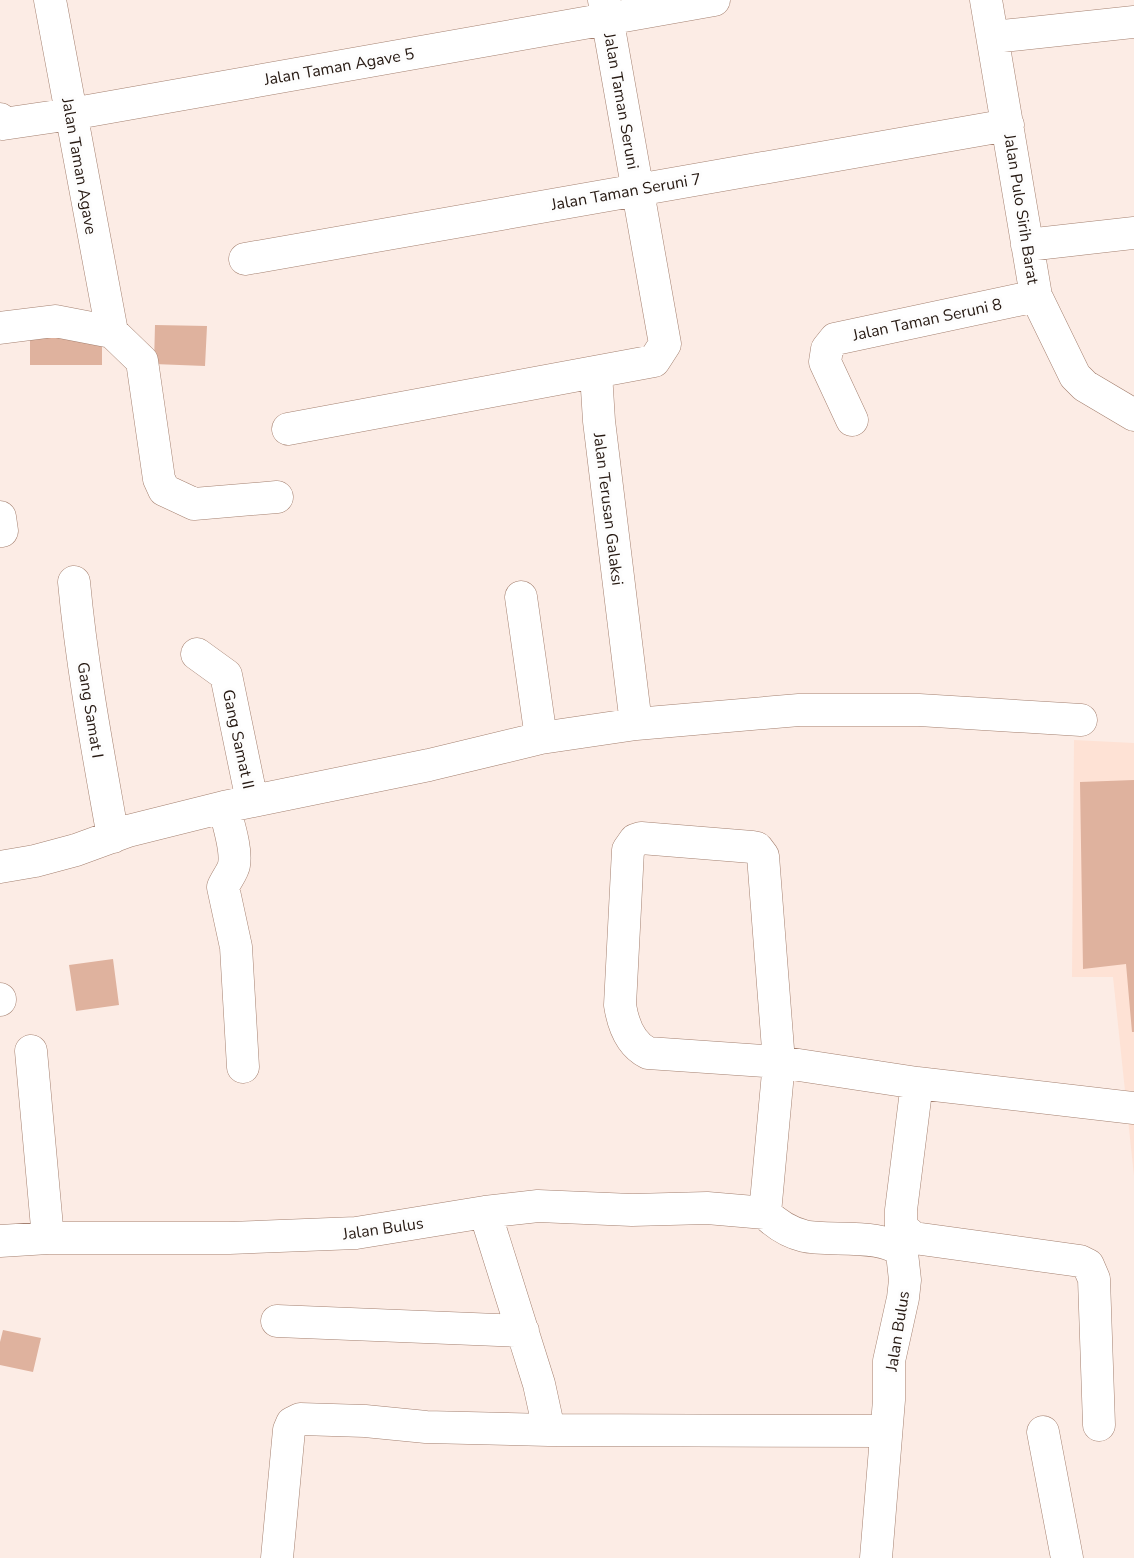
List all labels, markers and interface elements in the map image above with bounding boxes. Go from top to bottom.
street label: Jalan Taman Seruni [598,30,644,171]
street label: Jalan Taman Agave 5 [261,43,416,91]
street label: Jalan Taman Agave [56,95,102,236]
street label: Jalan Pulo Sirih Barat [998,131,1044,286]
street label: Jalan Taman Seruni 7 [548,168,703,216]
street label: Jalan Taman Seruni 8 [850,293,1004,347]
street label: Jalan Terusan Galaksi [588,431,628,587]
street label: Gang Samat I [72,661,108,760]
street label: Gang Samat II [217,687,259,791]
street label: Jalan Bulus [340,1212,425,1246]
street label: Jalan Bulus [881,1289,915,1374]

